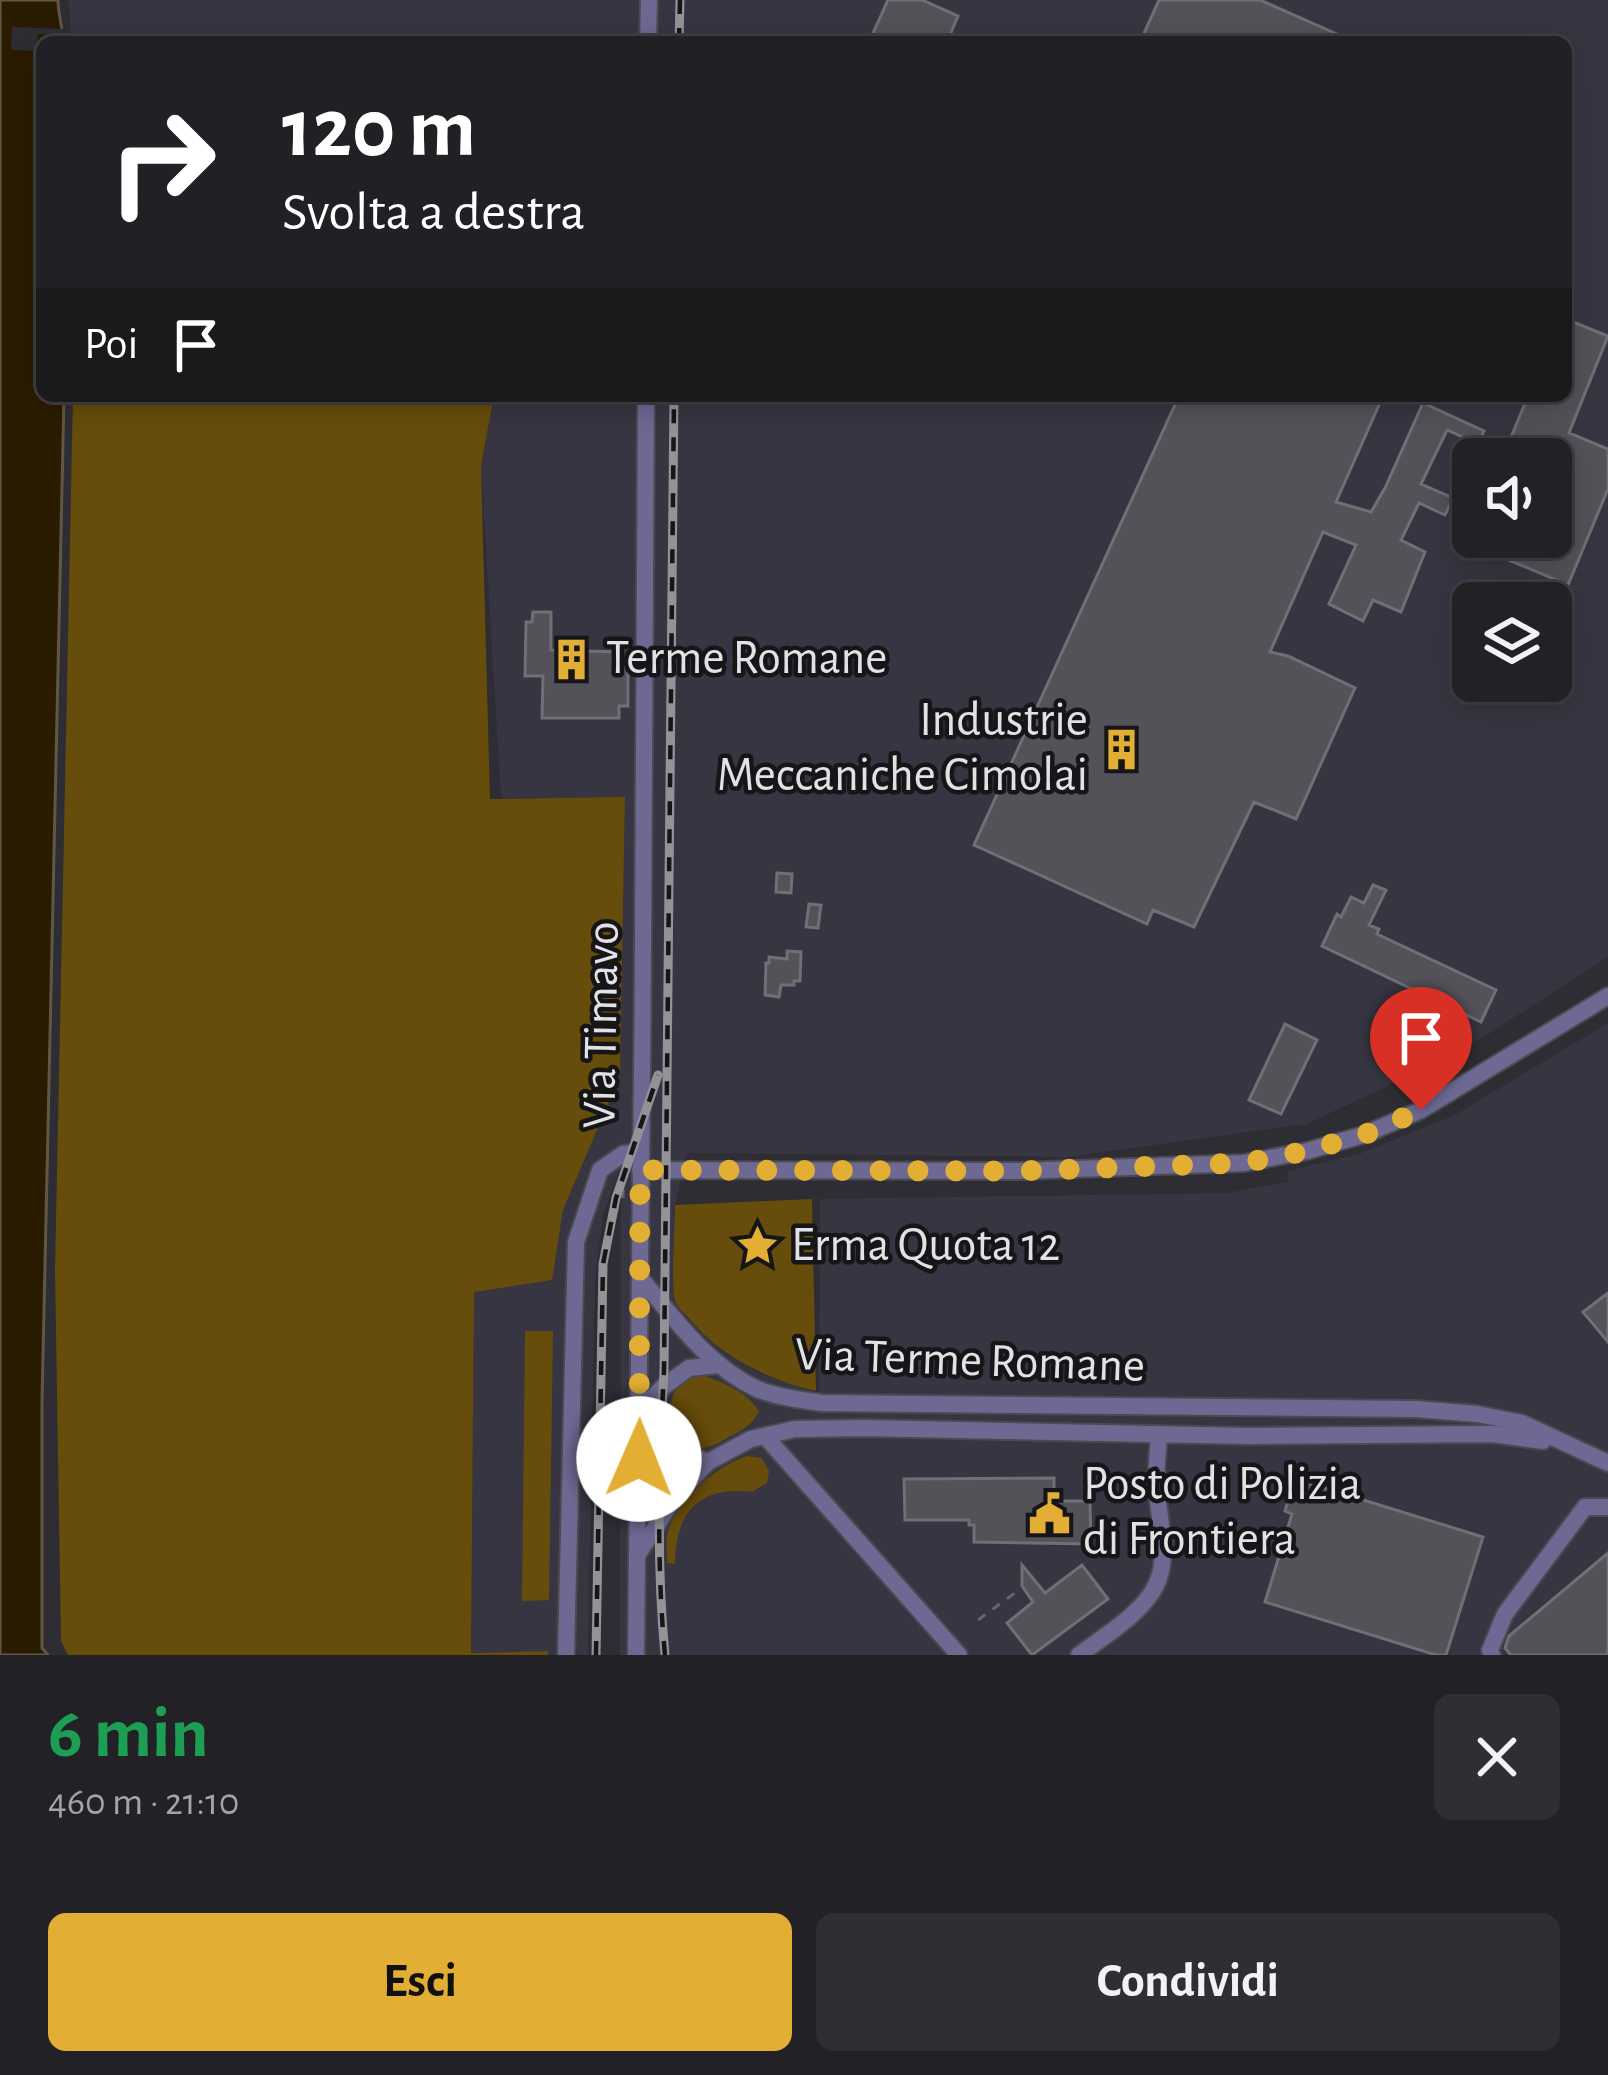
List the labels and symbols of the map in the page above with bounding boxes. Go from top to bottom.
place label: Terme Romane [606,635,887,683]
building icon: Terme Romane [549,636,595,682]
place label: Industrie Meccaniche Cimolai [717,697,1088,800]
building icon: Industrie Meccaniche Cimolai [1099,726,1145,772]
street label: Via Timavo [576,921,628,1129]
pin [1370,987,1472,1110]
place label: Erma Quota 12 [791,1222,1060,1270]
place icon: Erma Quota 12 [734,1223,780,1269]
street label: Via Terme Romane [794,1331,1146,1391]
position arrow [576,1396,702,1522]
place label: Posto di Polizia di Frontiera [1083,1461,1361,1564]
public building icon: Posto di Polizia di Frontiera [1026,1490,1072,1536]

